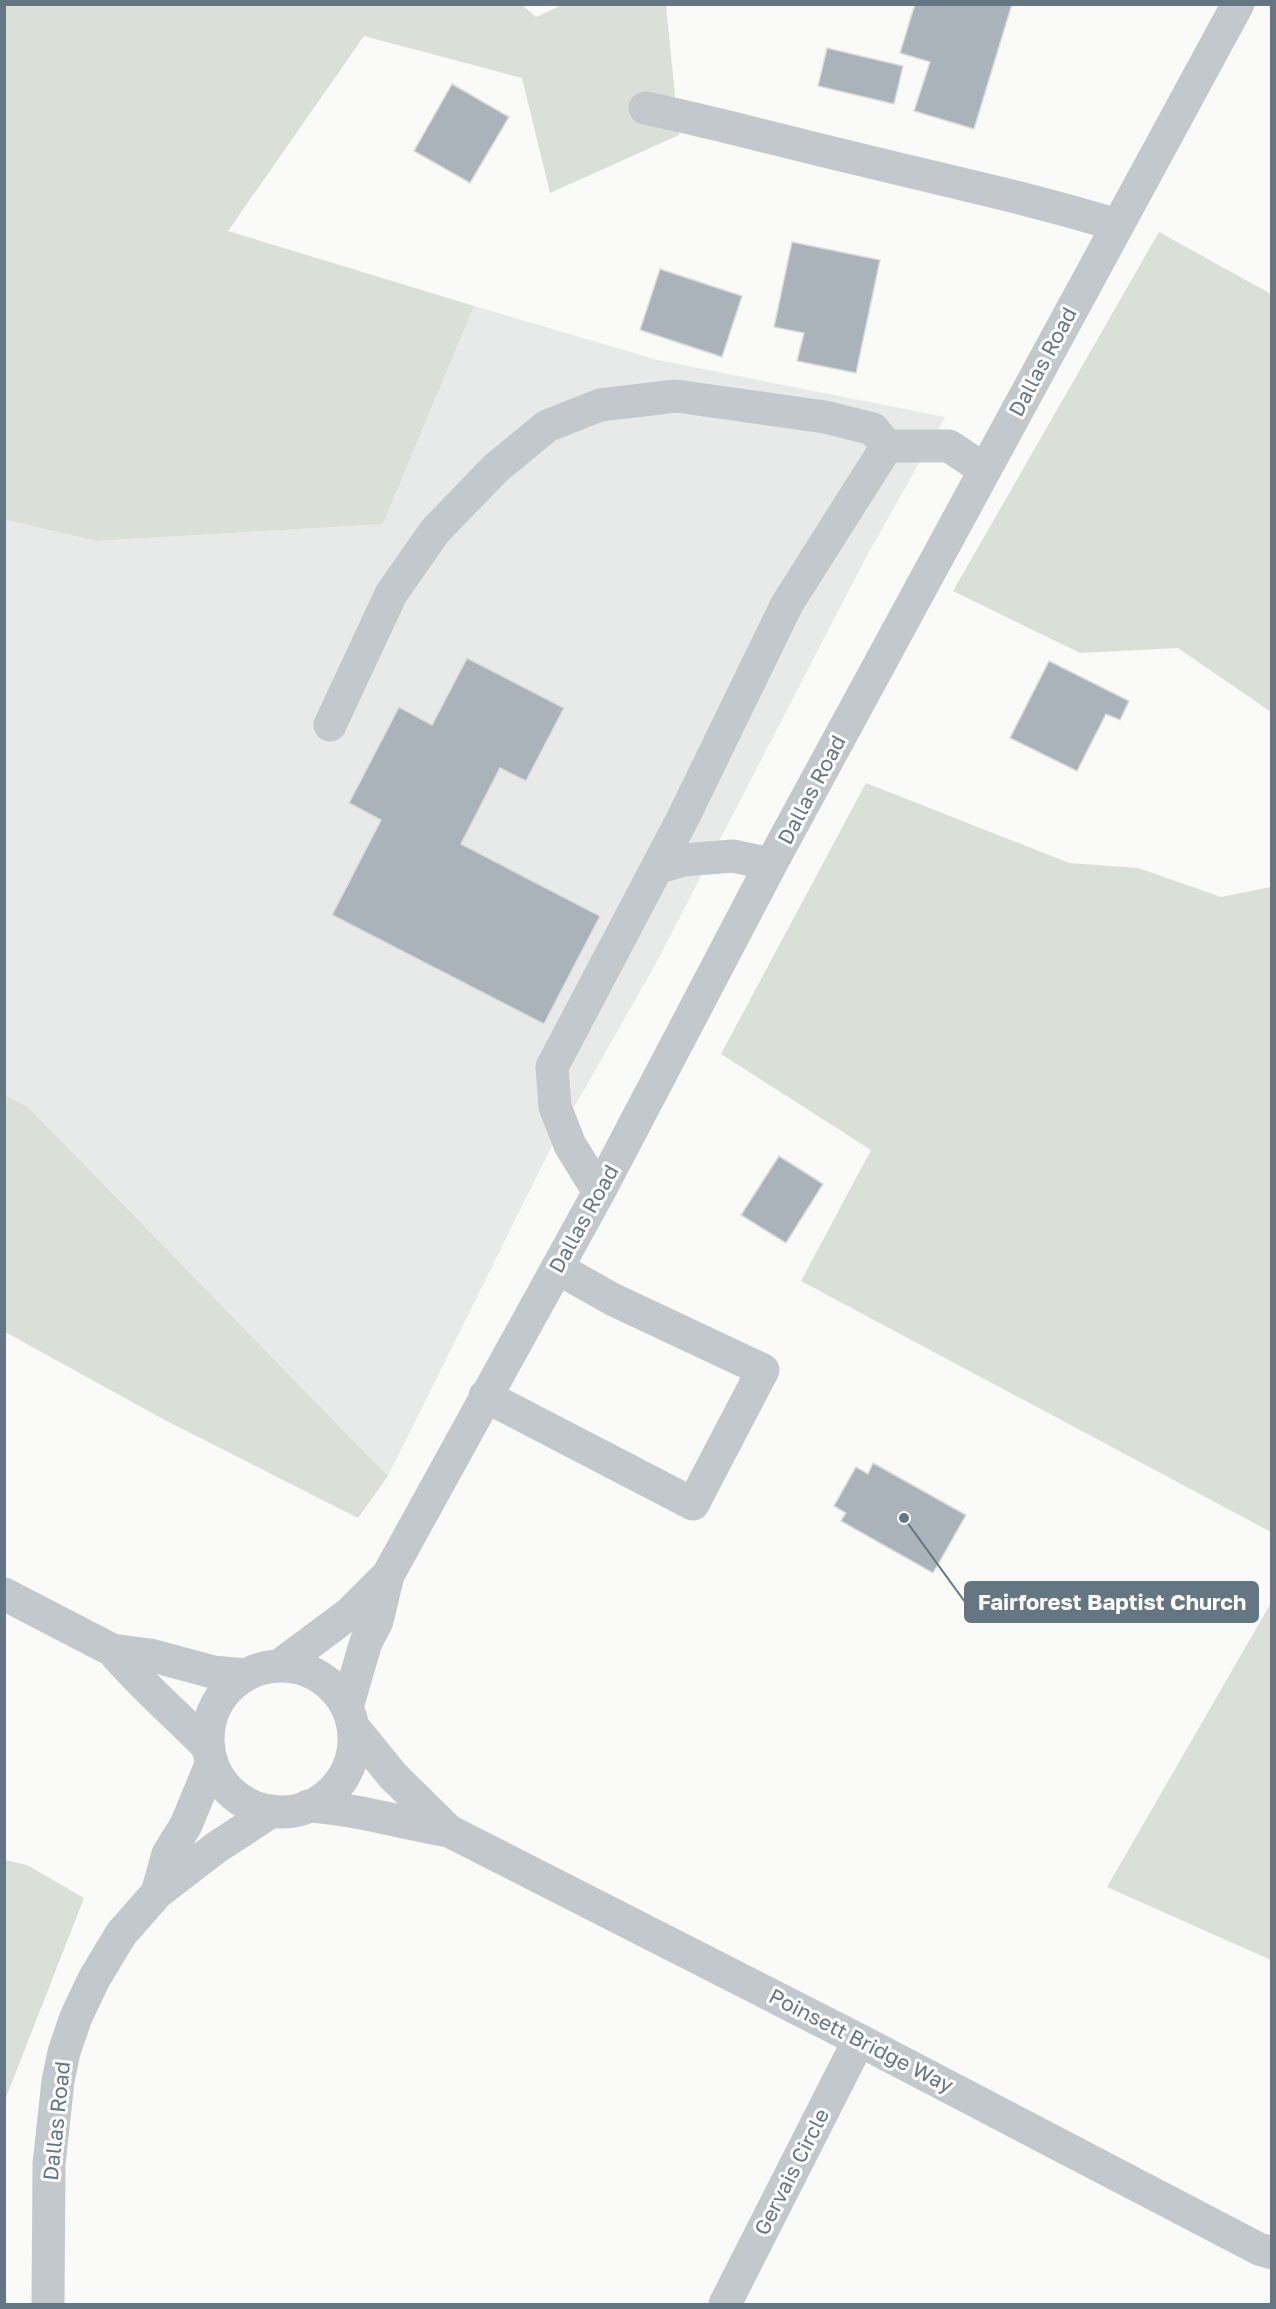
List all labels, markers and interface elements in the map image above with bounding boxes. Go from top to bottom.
street label: Dallas Road [1003,303,1082,420]
street label: Dallas Road [772,731,851,848]
street label: Dallas Road [543,1160,624,1277]
callout: Fairforest Baptist Church [965,1582,1258,1622]
text: Fairforest Baptist Church [978,1588,1246,1615]
street label: Poinsett Bridge Way [765,1982,958,2098]
street label: Dallas Road [37,2060,75,2182]
street label: Gervais Circle [748,2104,834,2239]

